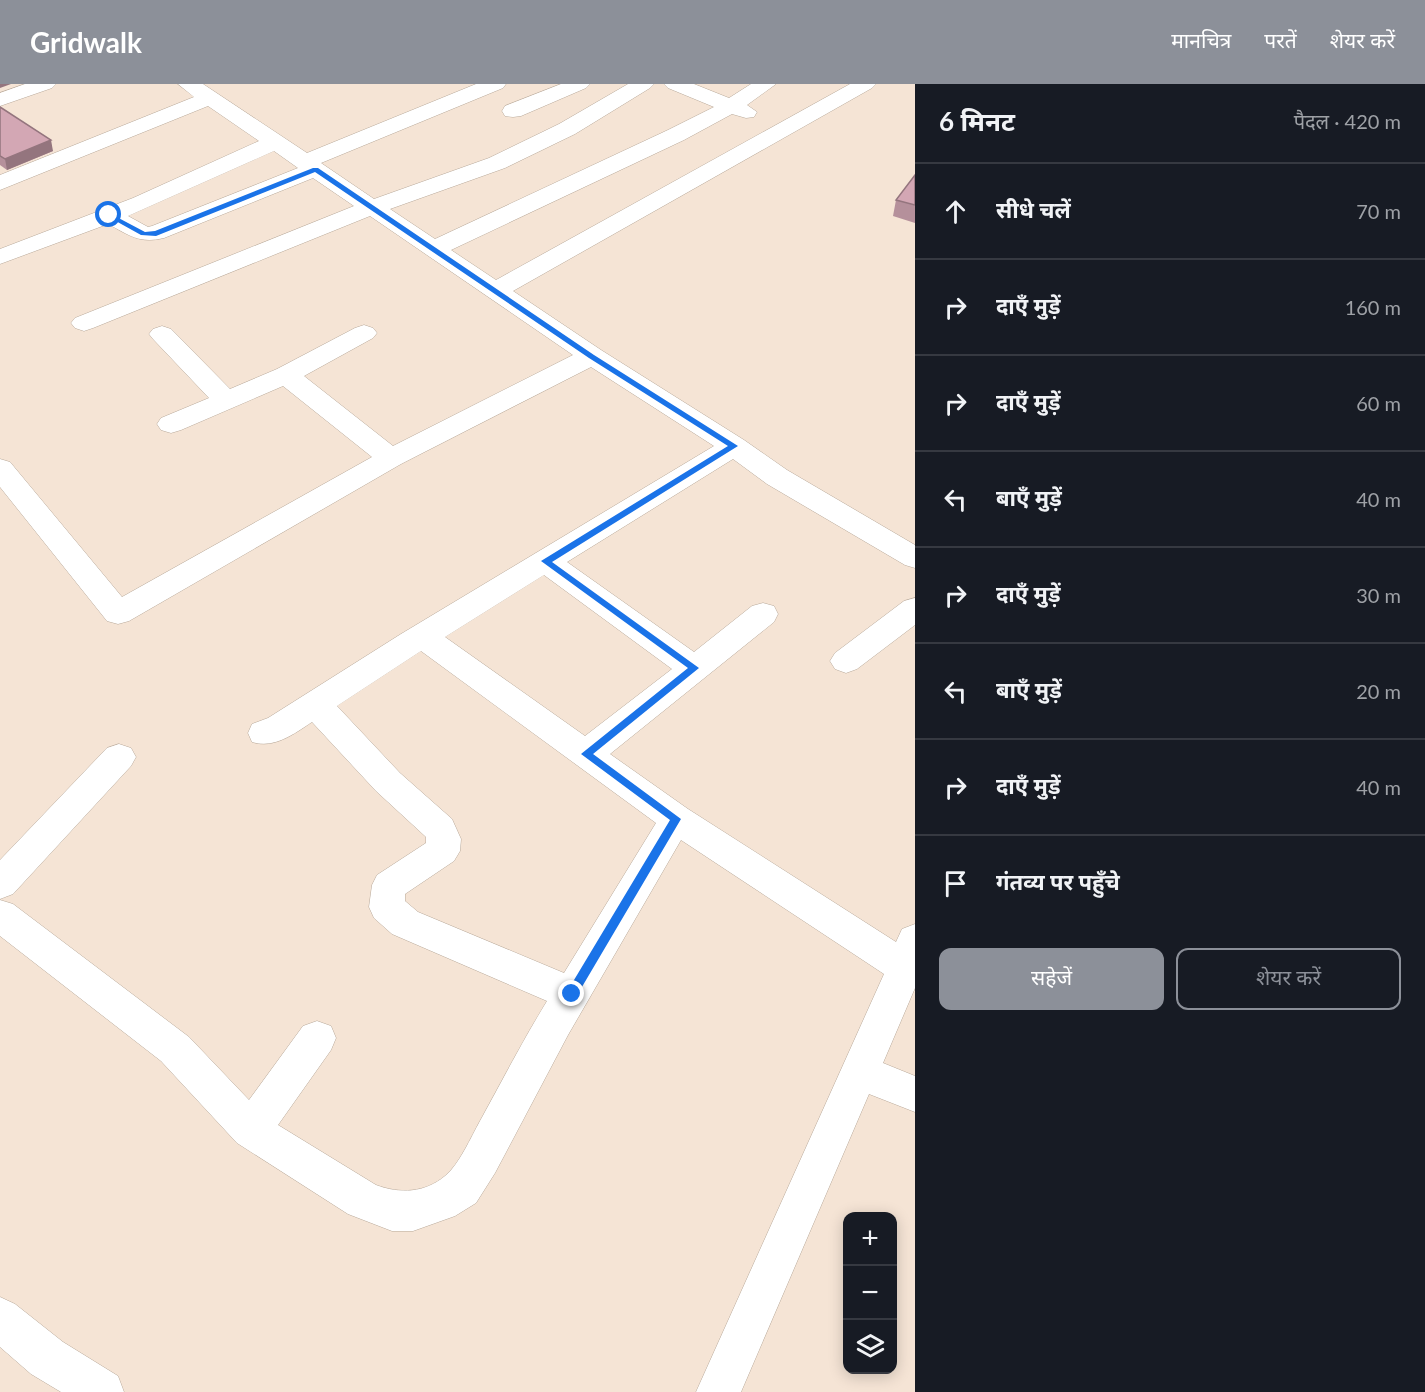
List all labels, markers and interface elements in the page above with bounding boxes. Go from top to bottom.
text: Gridwalk [30,25,142,59]
text: मानचित्र [1171,27,1231,52]
text: परतें [1264,27,1297,52]
text: शेयर करें [1330,27,1395,52]
text: 6 मिनट [939,105,1015,137]
text: पैदल · 420 m [1294,109,1401,133]
icon: ahead [939,195,972,228]
text: सीधे चलें [996,196,1071,223]
text: 70 m [1356,199,1401,223]
route start [95,201,121,227]
icon: right [939,291,972,324]
text: दाएँ मुड़ें [996,292,1060,319]
text: 160 m [1345,295,1401,319]
icon: right [939,387,972,420]
text: दाएँ मुड़ें [996,388,1060,415]
text: 60 m [1356,391,1401,415]
icon: left [939,483,972,516]
text: बाएँ मुड़ें [996,484,1062,511]
text: 40 m [1356,487,1401,511]
icon: right [939,579,972,612]
text: दाएँ मुड़ें [996,580,1060,607]
text: 30 m [1356,583,1401,607]
icon: left [939,675,972,708]
text: बाएँ मुड़ें [996,676,1062,703]
text: 20 m [1356,679,1401,703]
icon: right [939,771,972,804]
text: दाएँ मुड़ें [996,772,1060,799]
text: 40 m [1356,775,1401,799]
icon: arrive [939,867,972,900]
text: गंतव्य पर पहुँचे [996,868,1120,895]
button: सहेजें [939,948,1164,1010]
button: शेयर करें [1176,948,1401,1010]
route end [558,980,584,1006]
map controls [843,1212,897,1374]
button: + [843,1212,897,1266]
button: − [843,1266,897,1320]
button: layers [843,1320,897,1374]

